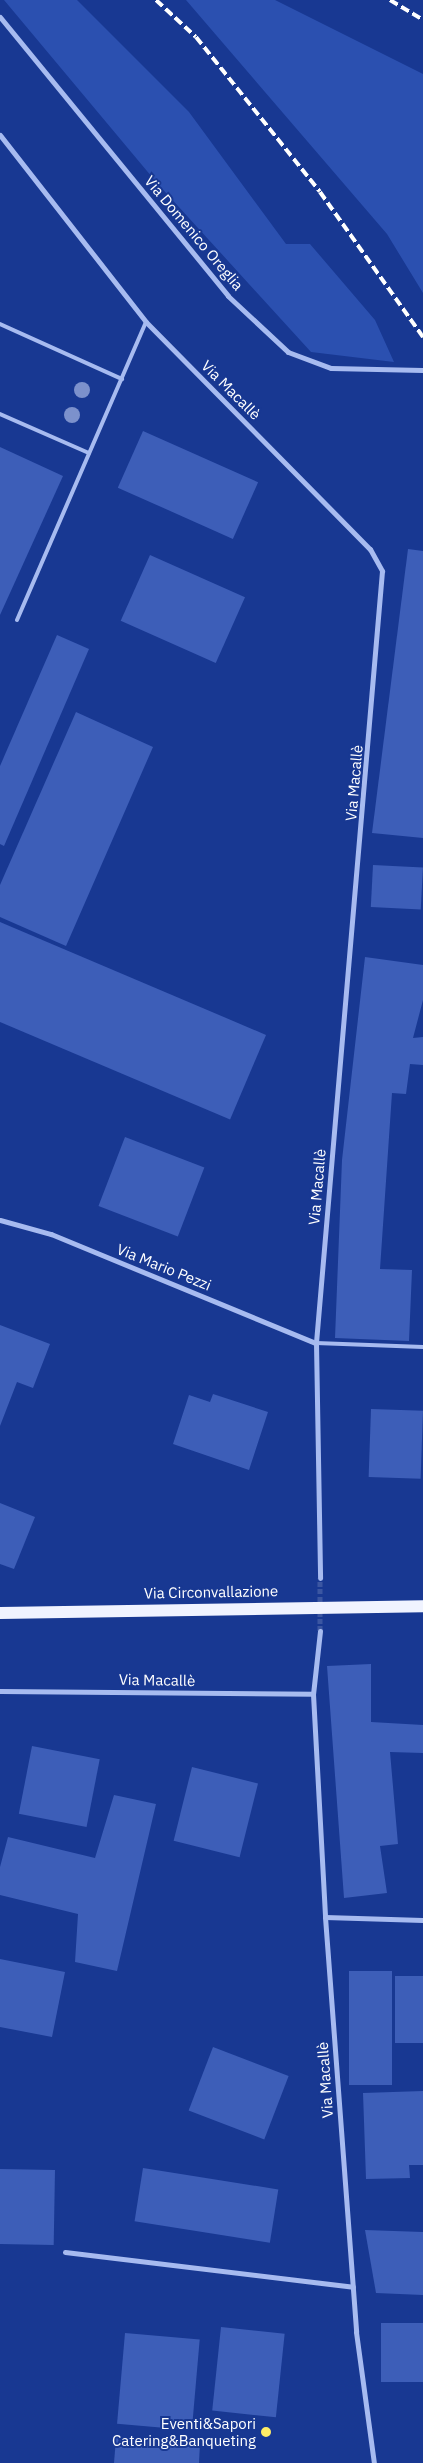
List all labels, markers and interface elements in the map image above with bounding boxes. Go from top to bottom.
street label: Via Domenico Oreglia [141,172,247,294]
street label: Via Macallè [198,357,264,423]
street label: Via Macallè [342,744,366,822]
street label: Via Macallè [305,1148,329,1226]
street label: Via Mario Pezzi [114,1240,214,1294]
street label: Via Circonvallazione [144,1582,278,1602]
street label: Via Macallè [119,1670,195,1690]
street label: Via Macallè [313,2041,337,2119]
place label: Eventi&Sapori Catering&Banqueting [112,2414,256,2449]
marker: Eventi&Sapori Catering&Banqueting [260,2426,272,2438]

